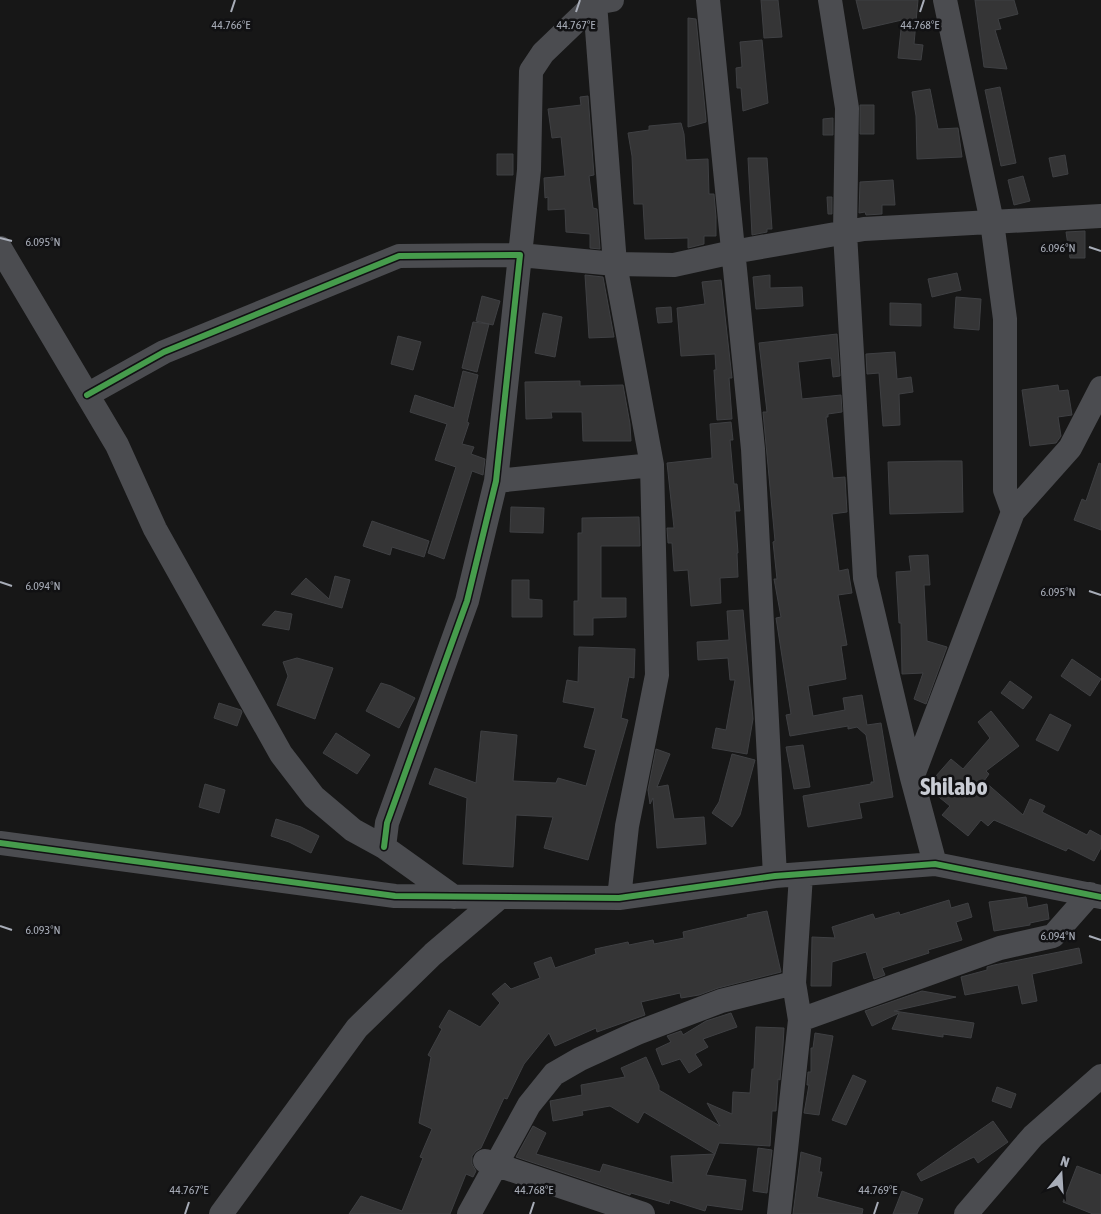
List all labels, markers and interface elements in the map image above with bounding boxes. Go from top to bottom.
text: 44.766°E [212,18,250,32]
text: 44.767°E [557,18,595,32]
text: 44.768°E [901,18,939,32]
text: 6.095°N [25,235,61,249]
text: 6.096°N [1040,241,1076,255]
text: 6.094°N [25,579,61,593]
text: 6.095°N [1040,585,1076,599]
district label: Shilabo [920,773,988,800]
text: 6.093°N [25,923,61,937]
text: 6.094°N [1040,929,1076,943]
north arrow [1036,1149,1086,1199]
text: N [1059,1153,1071,1171]
text: 44.767°E [170,1183,208,1197]
text: 44.768°E [515,1183,553,1197]
text: 44.769°E [859,1183,897,1197]

